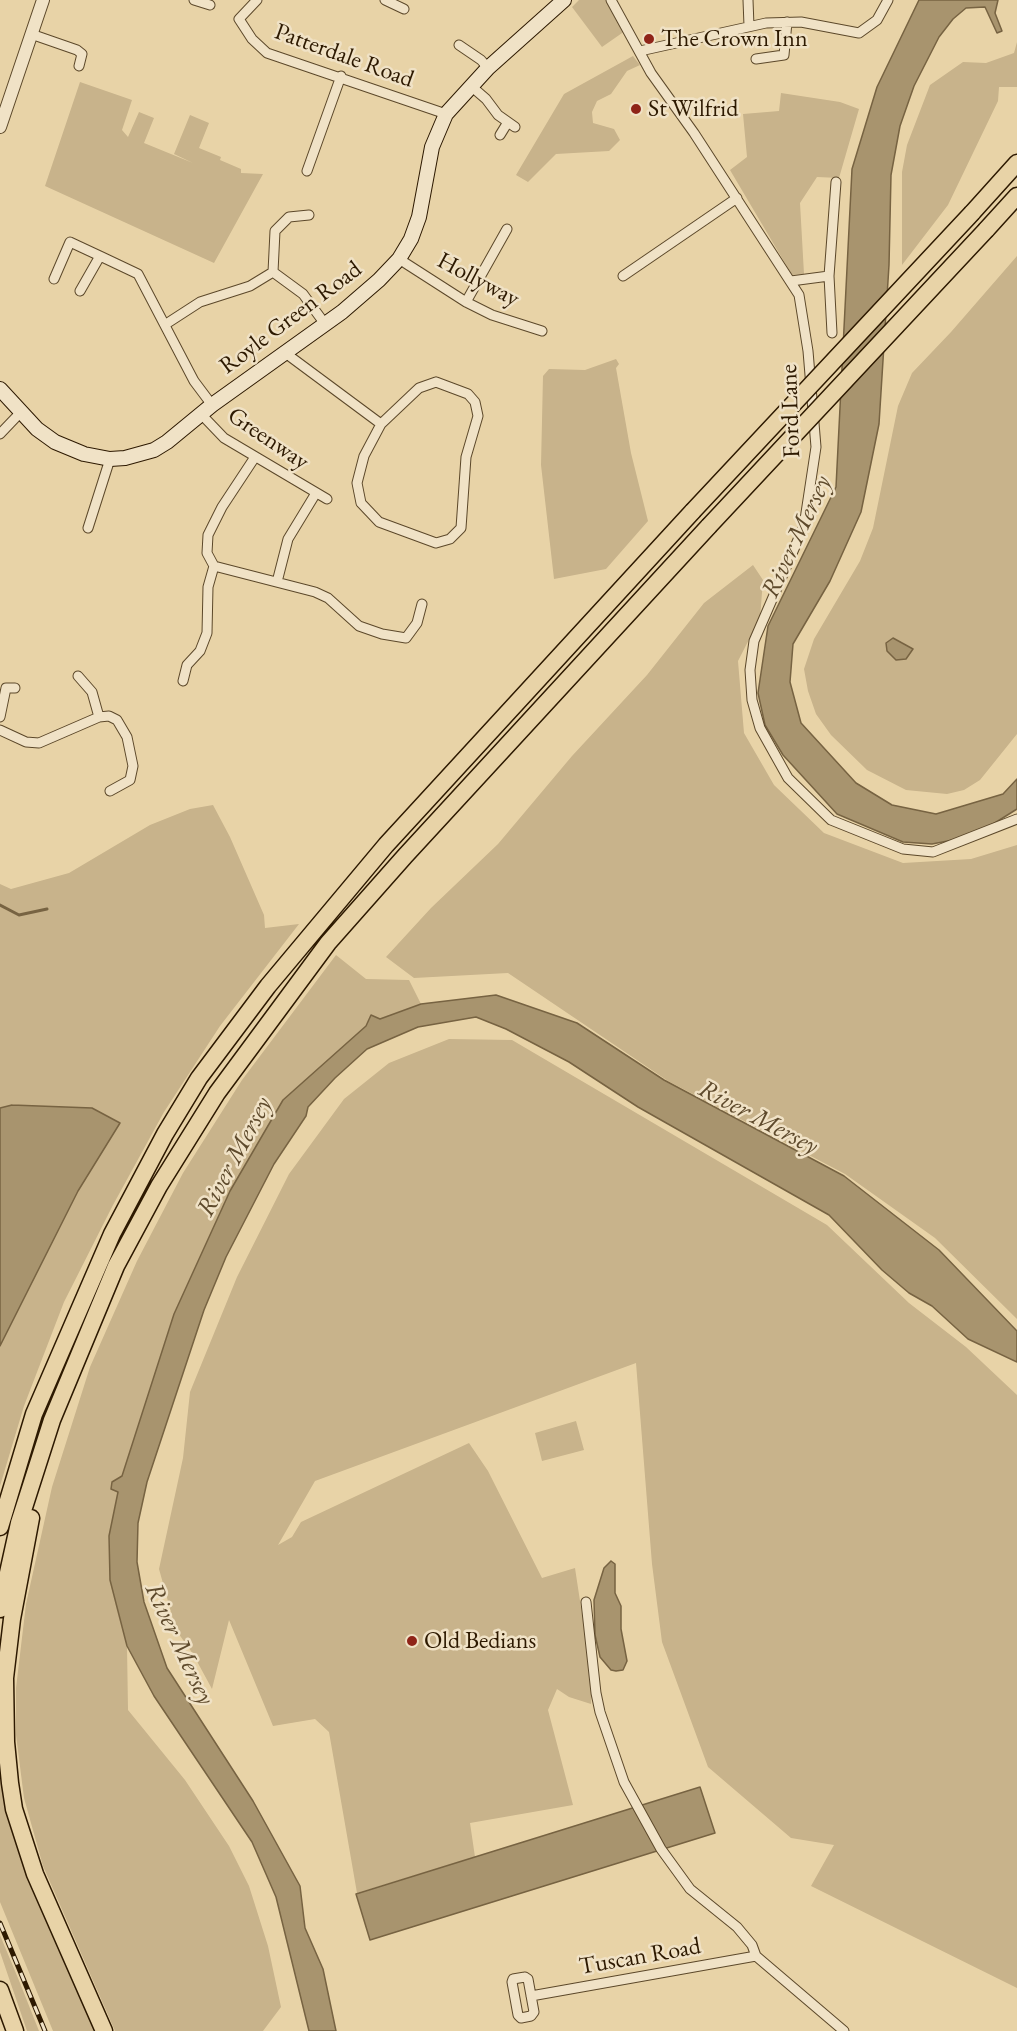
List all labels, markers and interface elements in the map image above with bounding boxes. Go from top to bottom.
street label: Patterdale Road [271,18,417,94]
place label: The Crown Inn [661,25,808,53]
marker: The Crown Inn [642,32,656,46]
place label: St Wilfrid [648,95,738,123]
marker: St Wilfrid [629,102,643,116]
street label: Hollyway [432,246,524,314]
street label: Royle Green Road [214,255,368,381]
street label: Ford Lane [775,364,807,458]
street label: Greenway [222,401,314,477]
water label: River Mersey [755,471,839,603]
water label: River Mersey [693,1073,823,1163]
water label: River Mersey [190,1092,280,1222]
water label: River Mersey [137,1578,221,1710]
place label: Old Bedians [424,1627,536,1655]
marker: Old Bedians [405,1634,419,1648]
street label: Tuscan Road [577,1932,703,1982]

